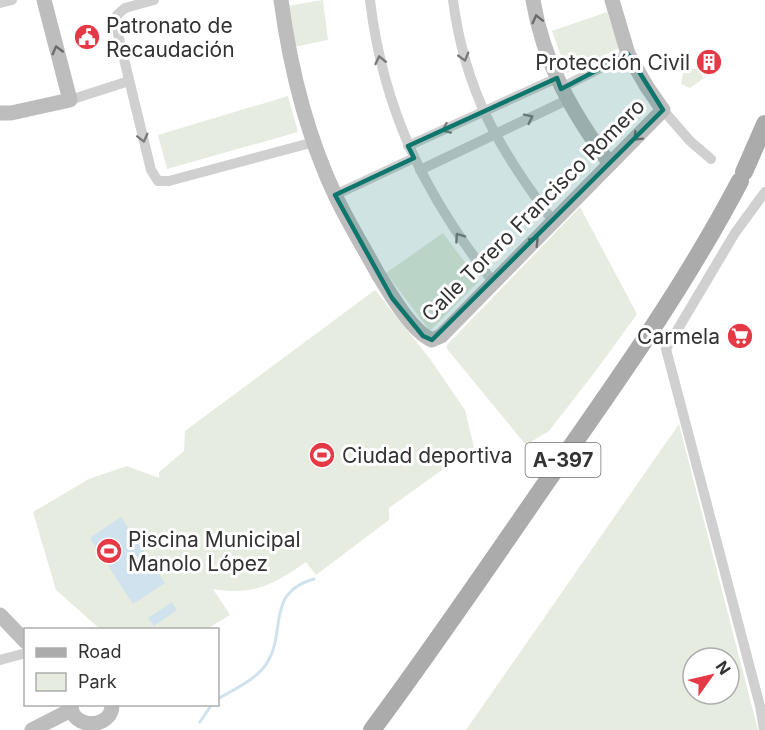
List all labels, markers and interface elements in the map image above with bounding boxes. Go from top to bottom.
place label: Patronato de Recaudación [106,13,235,62]
one-way arrow [532,15,545,25]
public building icon: Patronato de Recaudación [72,22,102,52]
one-way arrow [52,45,64,56]
building icon: Protección Civil [694,47,724,77]
place label: Protección Civil [535,50,690,75]
one-way arrow [457,51,469,62]
one-way arrow [375,55,388,65]
street label: Calle Torero Francisco Romero [416,93,650,327]
one-way arrow [523,113,534,125]
one-way arrow [442,122,453,134]
one-way arrow [633,130,644,141]
one-way arrow [135,132,148,142]
one-way arrow [455,232,466,243]
one-way arrow [528,237,539,247]
supermarket icon: Carmela [725,321,755,351]
place label: Carmela [637,324,720,349]
sports icon: Ciudad deportiva [307,440,337,470]
place label: Ciudad deportiva [342,443,513,468]
road number: A-397 [526,443,600,477]
place label: Piscina Municipal Manolo López [128,527,301,576]
sports icon: Piscina Municipal Manolo López [94,536,124,566]
legend [24,628,219,706]
text: Road [78,641,121,662]
north arrow [681,646,741,706]
text: N [712,657,735,678]
text: Park [78,671,117,692]

